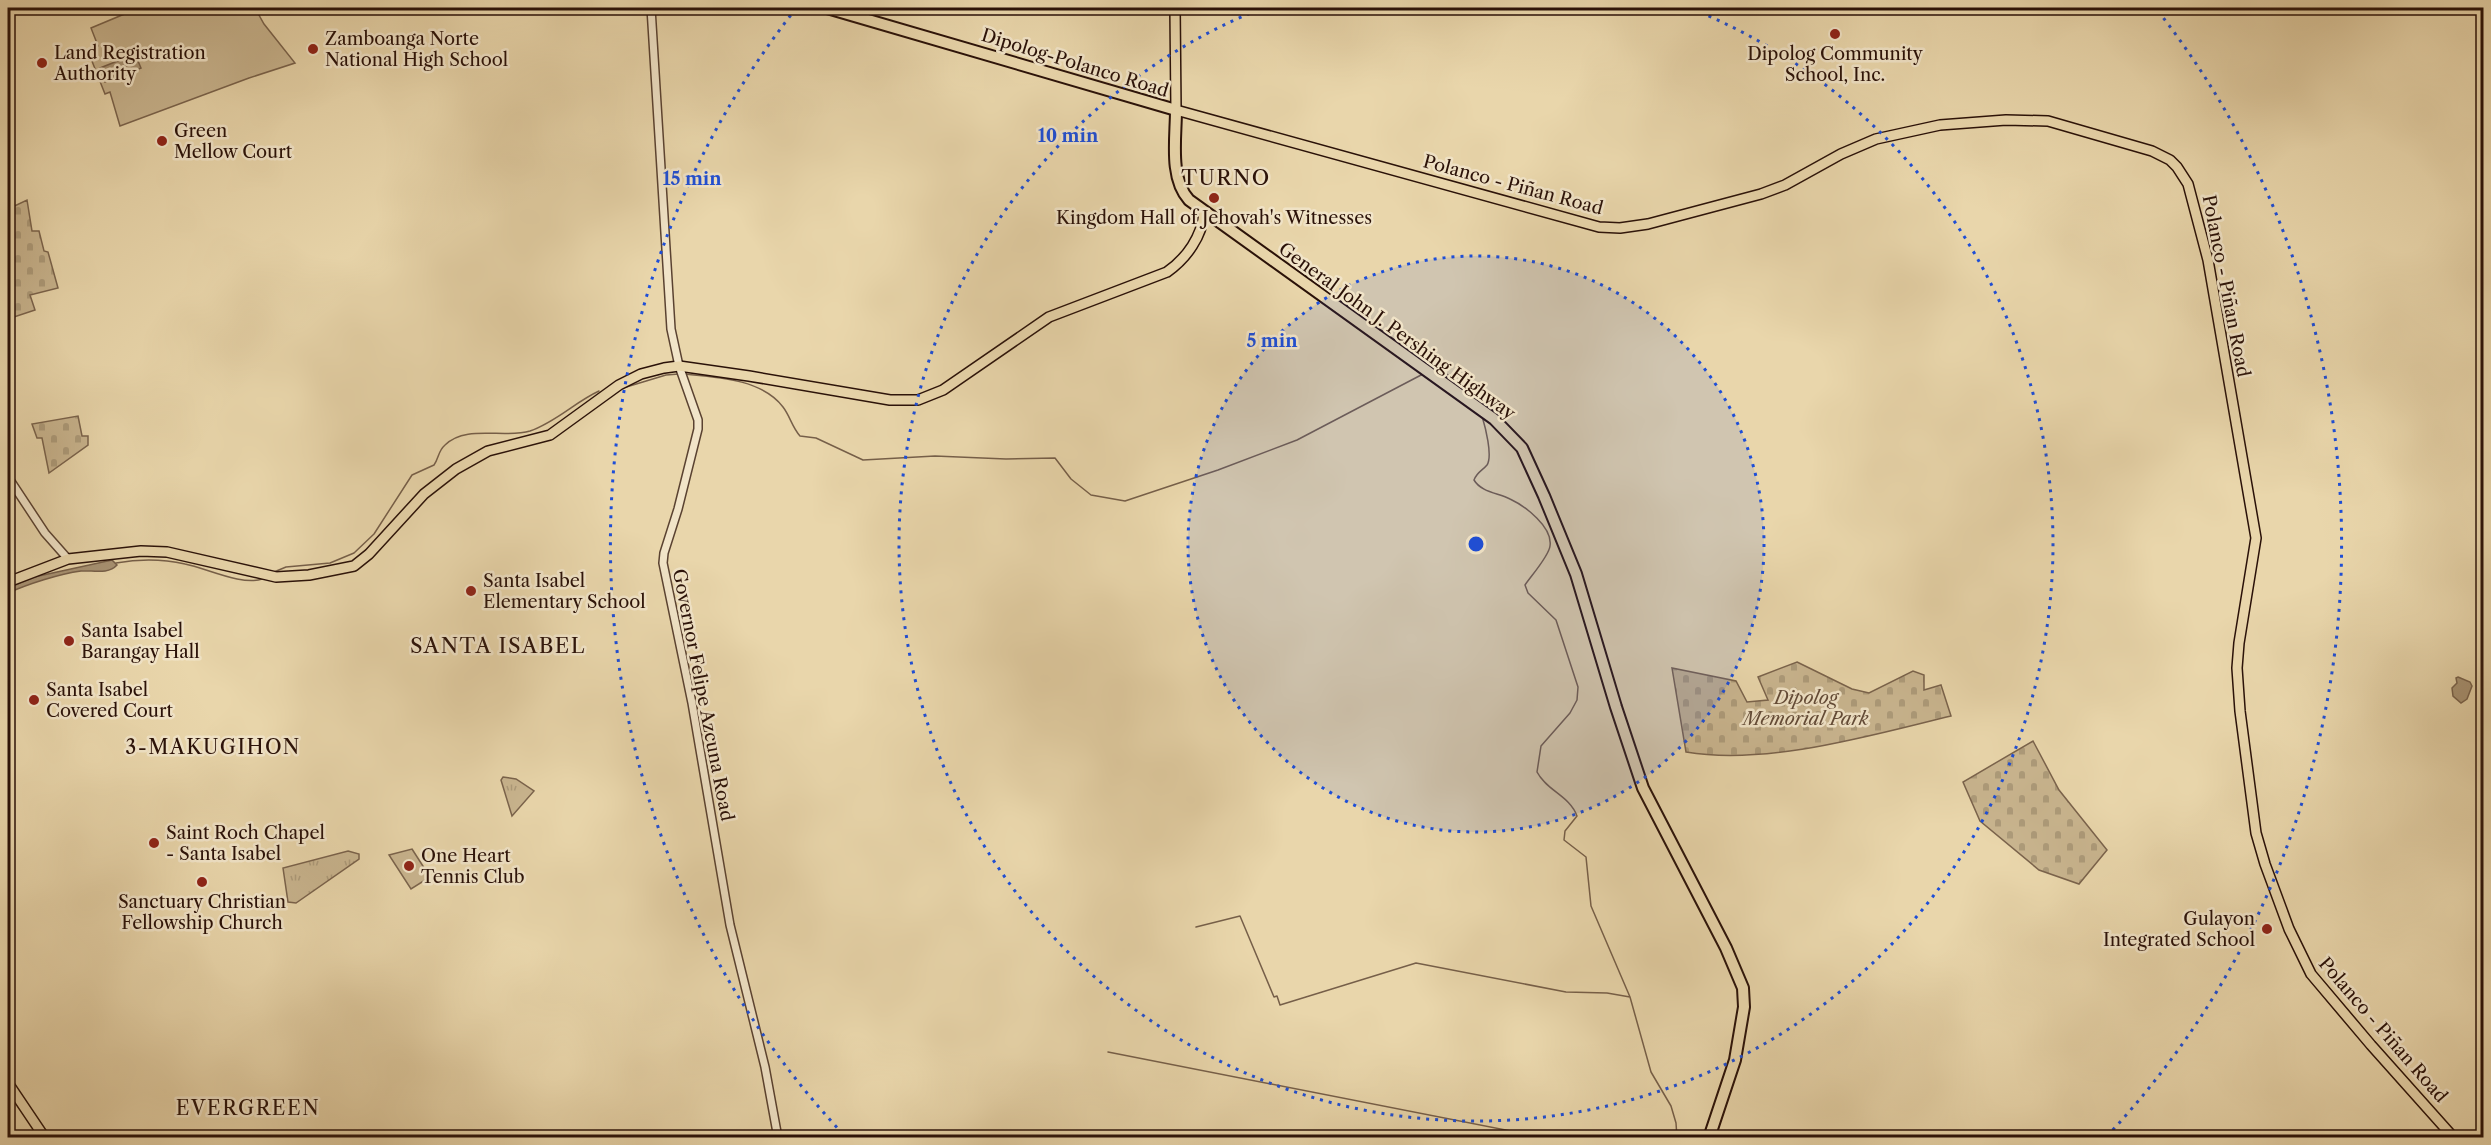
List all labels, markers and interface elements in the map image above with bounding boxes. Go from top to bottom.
street label: Dipolog-Polanco Road [979,24,1171,102]
marker: Dipolog Community School, Inc. [1828,27,1842,41]
place label: Zamboanga Norte National High School [325,28,508,71]
place label: Land Registration Authority [53,42,206,85]
marker: Zamboanga Norte National High School [306,42,320,56]
place label: Dipolog Community School, Inc. [1747,43,1924,86]
marker: Land Registration Authority [35,56,49,70]
place label: Green Mellow Court [174,120,293,163]
text: 10 min [1038,125,1099,147]
marker: Green Mellow Court [155,134,169,148]
street label: Polanco - Piñan Road [1421,150,1605,220]
district label: TURNO [1181,165,1271,190]
text: 15 min [662,168,722,190]
marker: Kingdom Hall of Jehovah's Witnesses [1207,191,1221,205]
street label: Polanco - Piñan Road [2198,193,2254,379]
place label: Kingdom Hall of Jehovah's Witnesses [1056,207,1372,229]
street label: General John J. Pershing Highway [1274,238,1520,425]
text: 5 min [1246,330,1298,352]
centre of rings [1466,534,1486,554]
street label: Governor Felipe Azcuna Road [668,567,738,823]
place label: Santa Isabel Elementary School [483,570,646,613]
marker: Santa Isabel Elementary School [464,584,478,598]
place label: Santa Isabel Barangay Hall [81,620,200,663]
district label: SANTA ISABEL [410,633,586,658]
marker: Santa Isabel Barangay Hall [62,634,76,648]
place label: Santa Isabel Covered Court [46,679,173,722]
park label: Dipolog Memorial Park [1741,687,1869,730]
marker: Santa Isabel Covered Court [27,693,41,707]
district label: 3-MAKUGIHON [125,735,301,759]
place label: Saint Roch Chapel - Santa Isabel [166,822,325,865]
marker: Saint Roch Chapel - Santa Isabel [147,836,161,850]
place label: One Heart Tennis Club [421,845,525,888]
marker: One Heart Tennis Club [402,859,416,873]
marker: Sanctuary Christian Fellowship Church [195,875,209,889]
place label: Sanctuary Christian Fellowship Church [118,891,286,934]
place label: Gulayon Integrated School [2103,908,2255,951]
marker: Gulayon Integrated School [2260,922,2274,936]
street label: Polanco - Piñan Road [2314,953,2452,1107]
district label: EVERGREEN [176,1096,320,1120]

